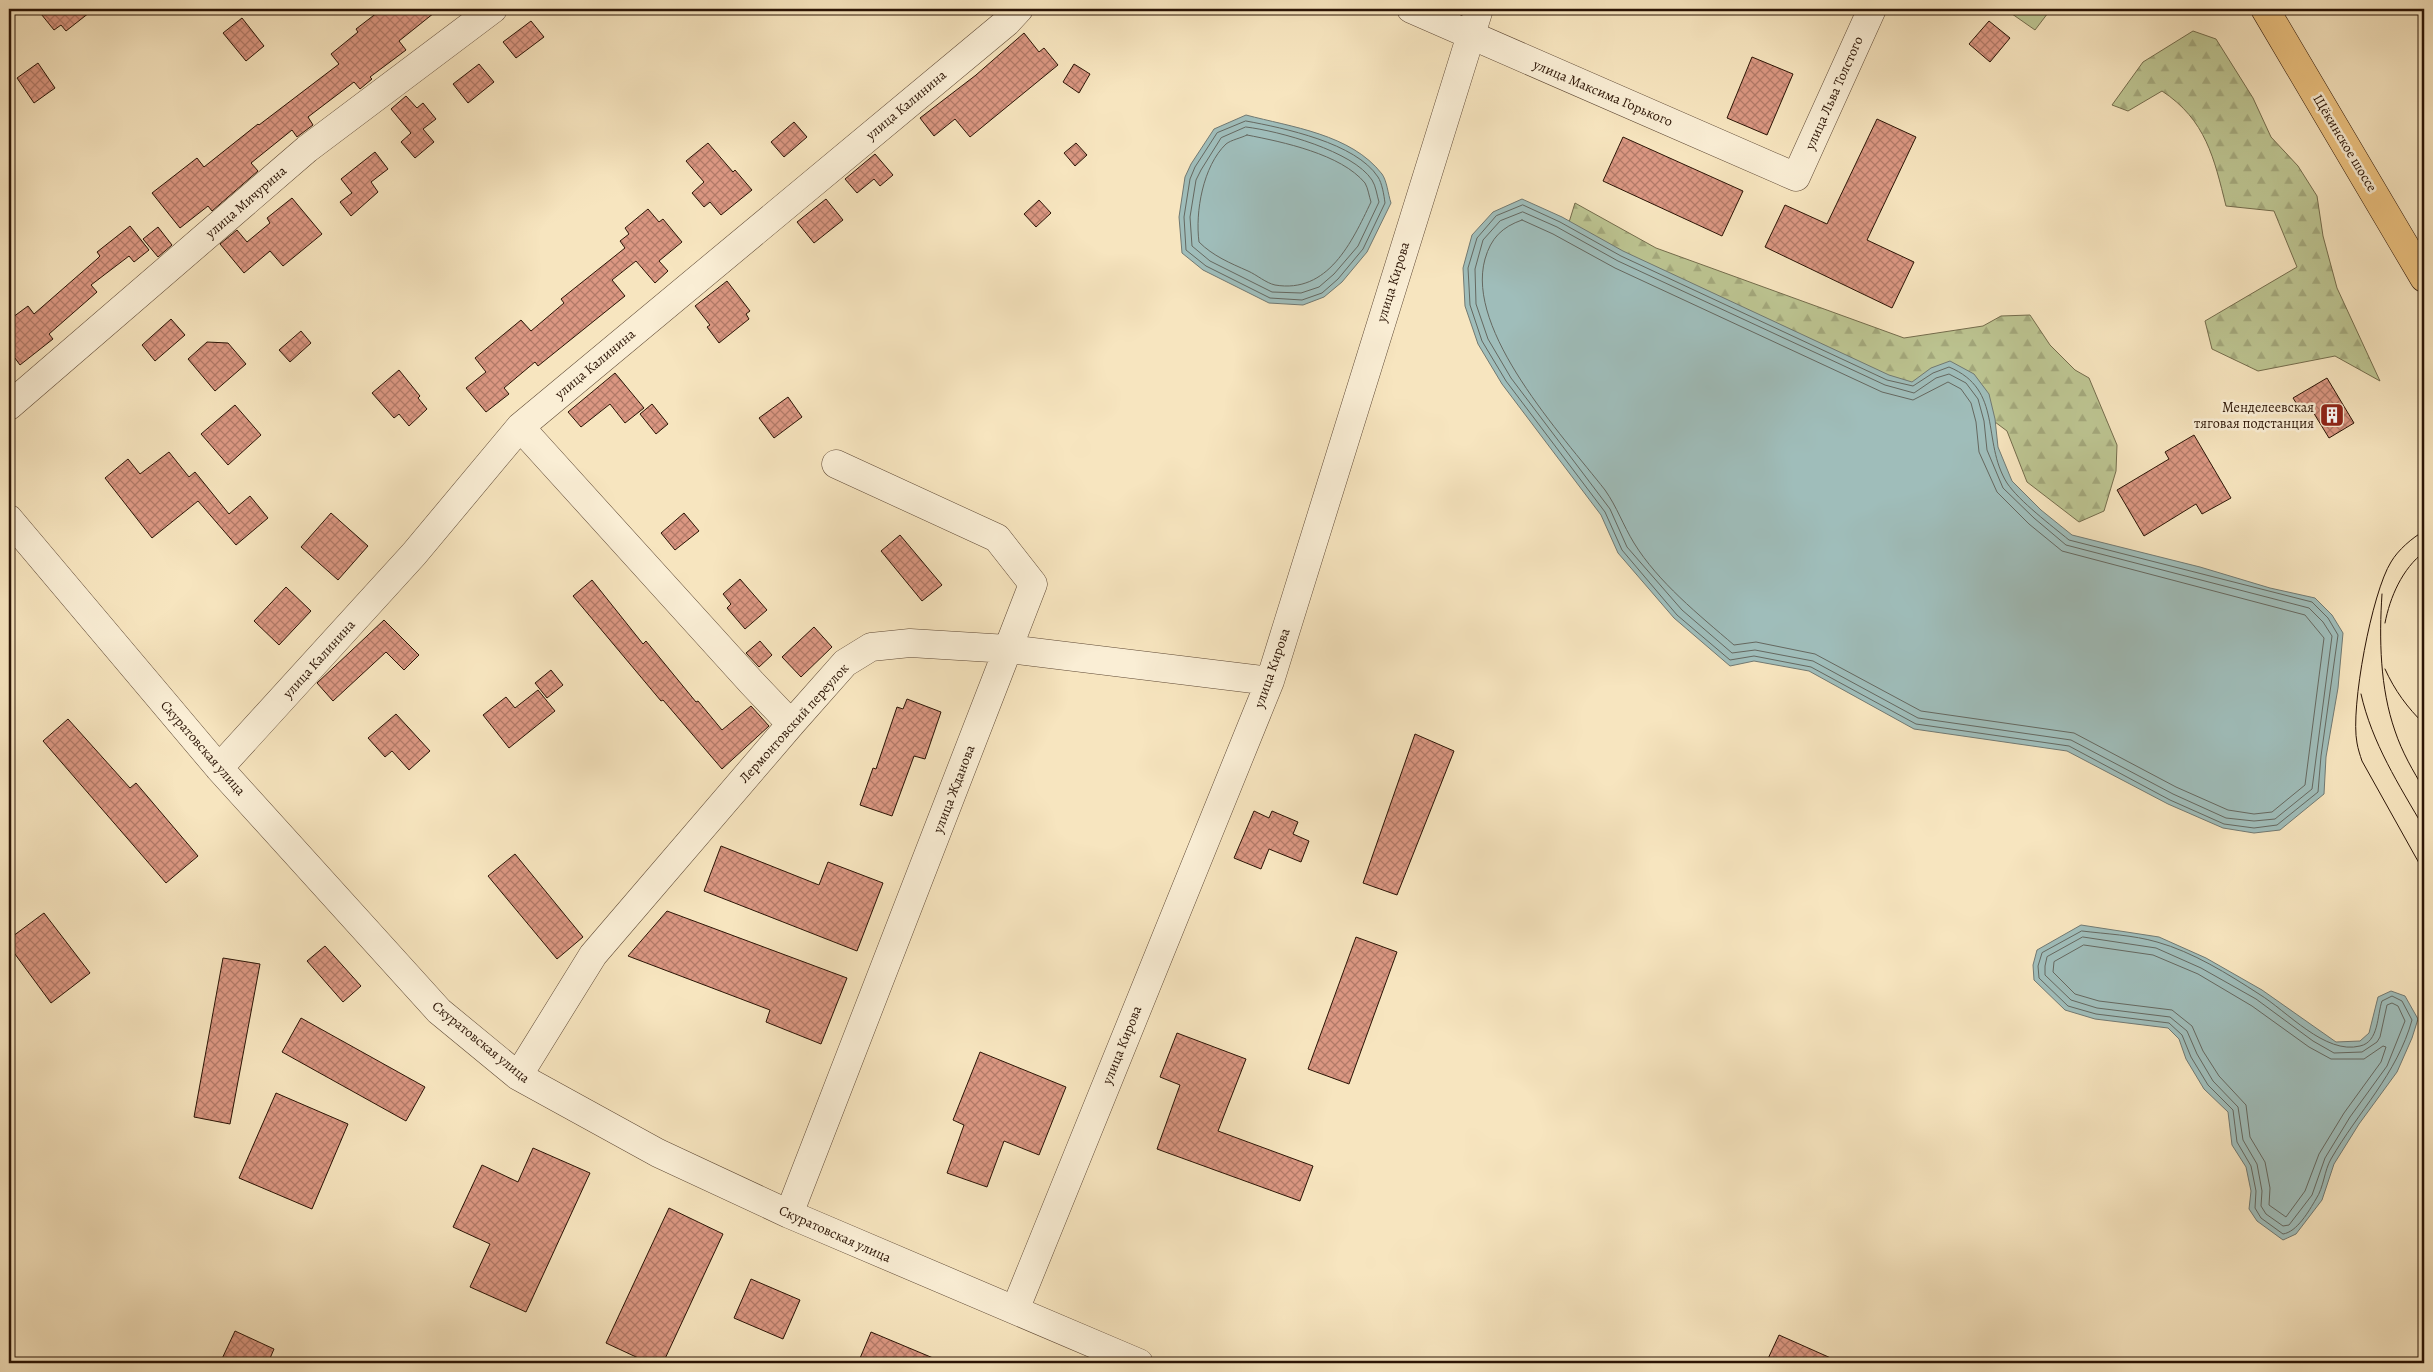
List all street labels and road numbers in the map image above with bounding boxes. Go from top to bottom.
street label: улица Льва Толстого [1800,33,1868,154]
street label: улица Максима Горького [1529,55,1676,131]
street label: улица Калинина [861,65,951,145]
street label: Щёкинское шоссе [2308,91,2382,195]
street label: улица Мичурина [201,161,291,243]
street label: улица Кирова [1371,239,1414,326]
street label: улица Калинина [550,324,640,404]
street label: улица Калинина [278,615,360,703]
street label: улица Кирова [1249,625,1295,711]
street label: Лермонтовский переулок [735,659,853,787]
street label: Скуратовская улица [156,696,250,800]
street label: улица Жданова [928,742,980,837]
street label: Скуратовская улица [428,997,534,1088]
street label: улица Кирова [1097,1002,1147,1088]
street label: Скуратовская улица [776,1201,894,1267]

